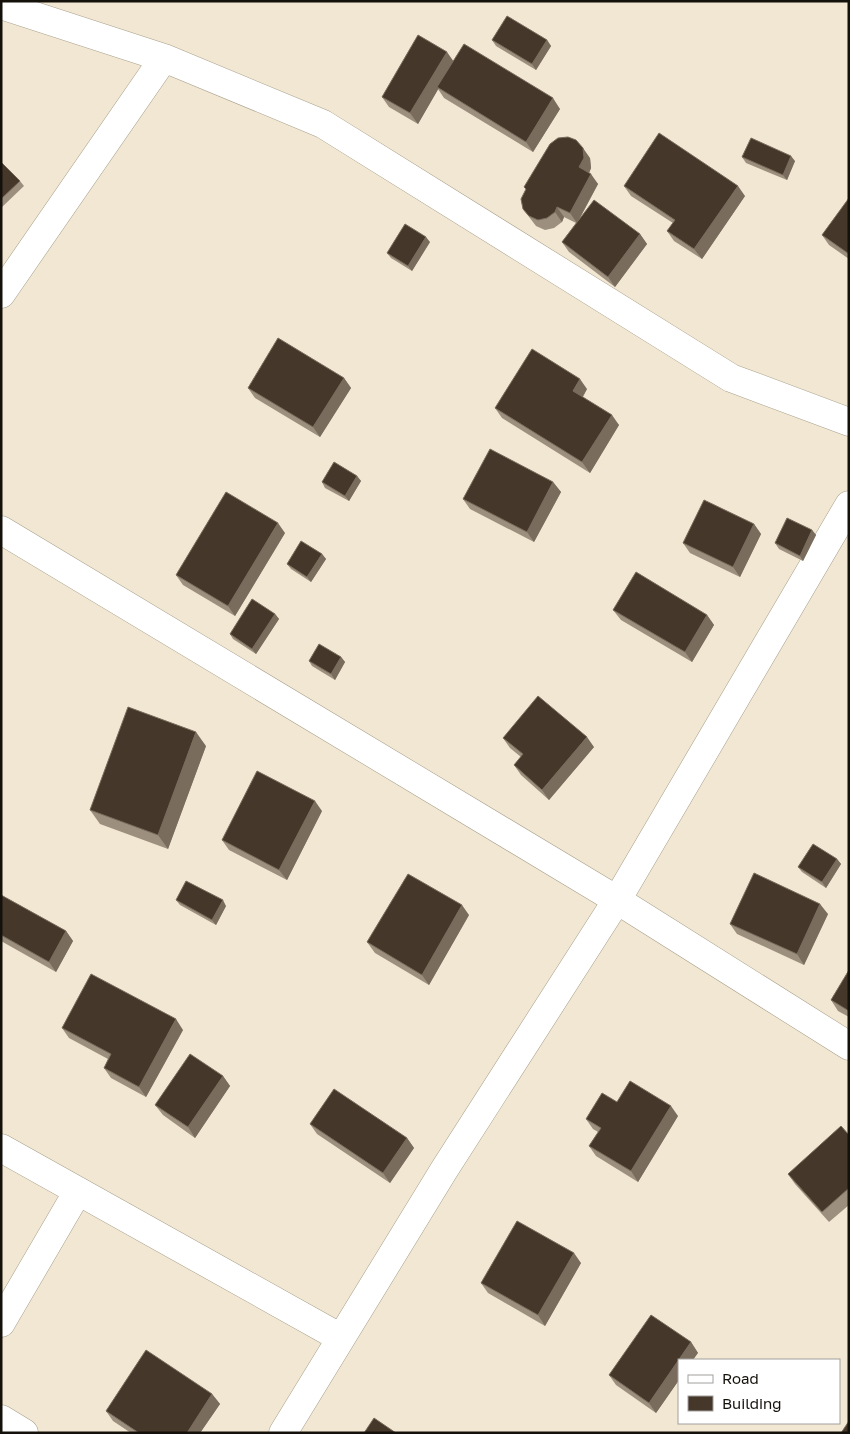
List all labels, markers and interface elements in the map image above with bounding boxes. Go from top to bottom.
legend [678,1359,840,1424]
text: Road [722,1369,759,1387]
text: Building [722,1394,782,1412]

